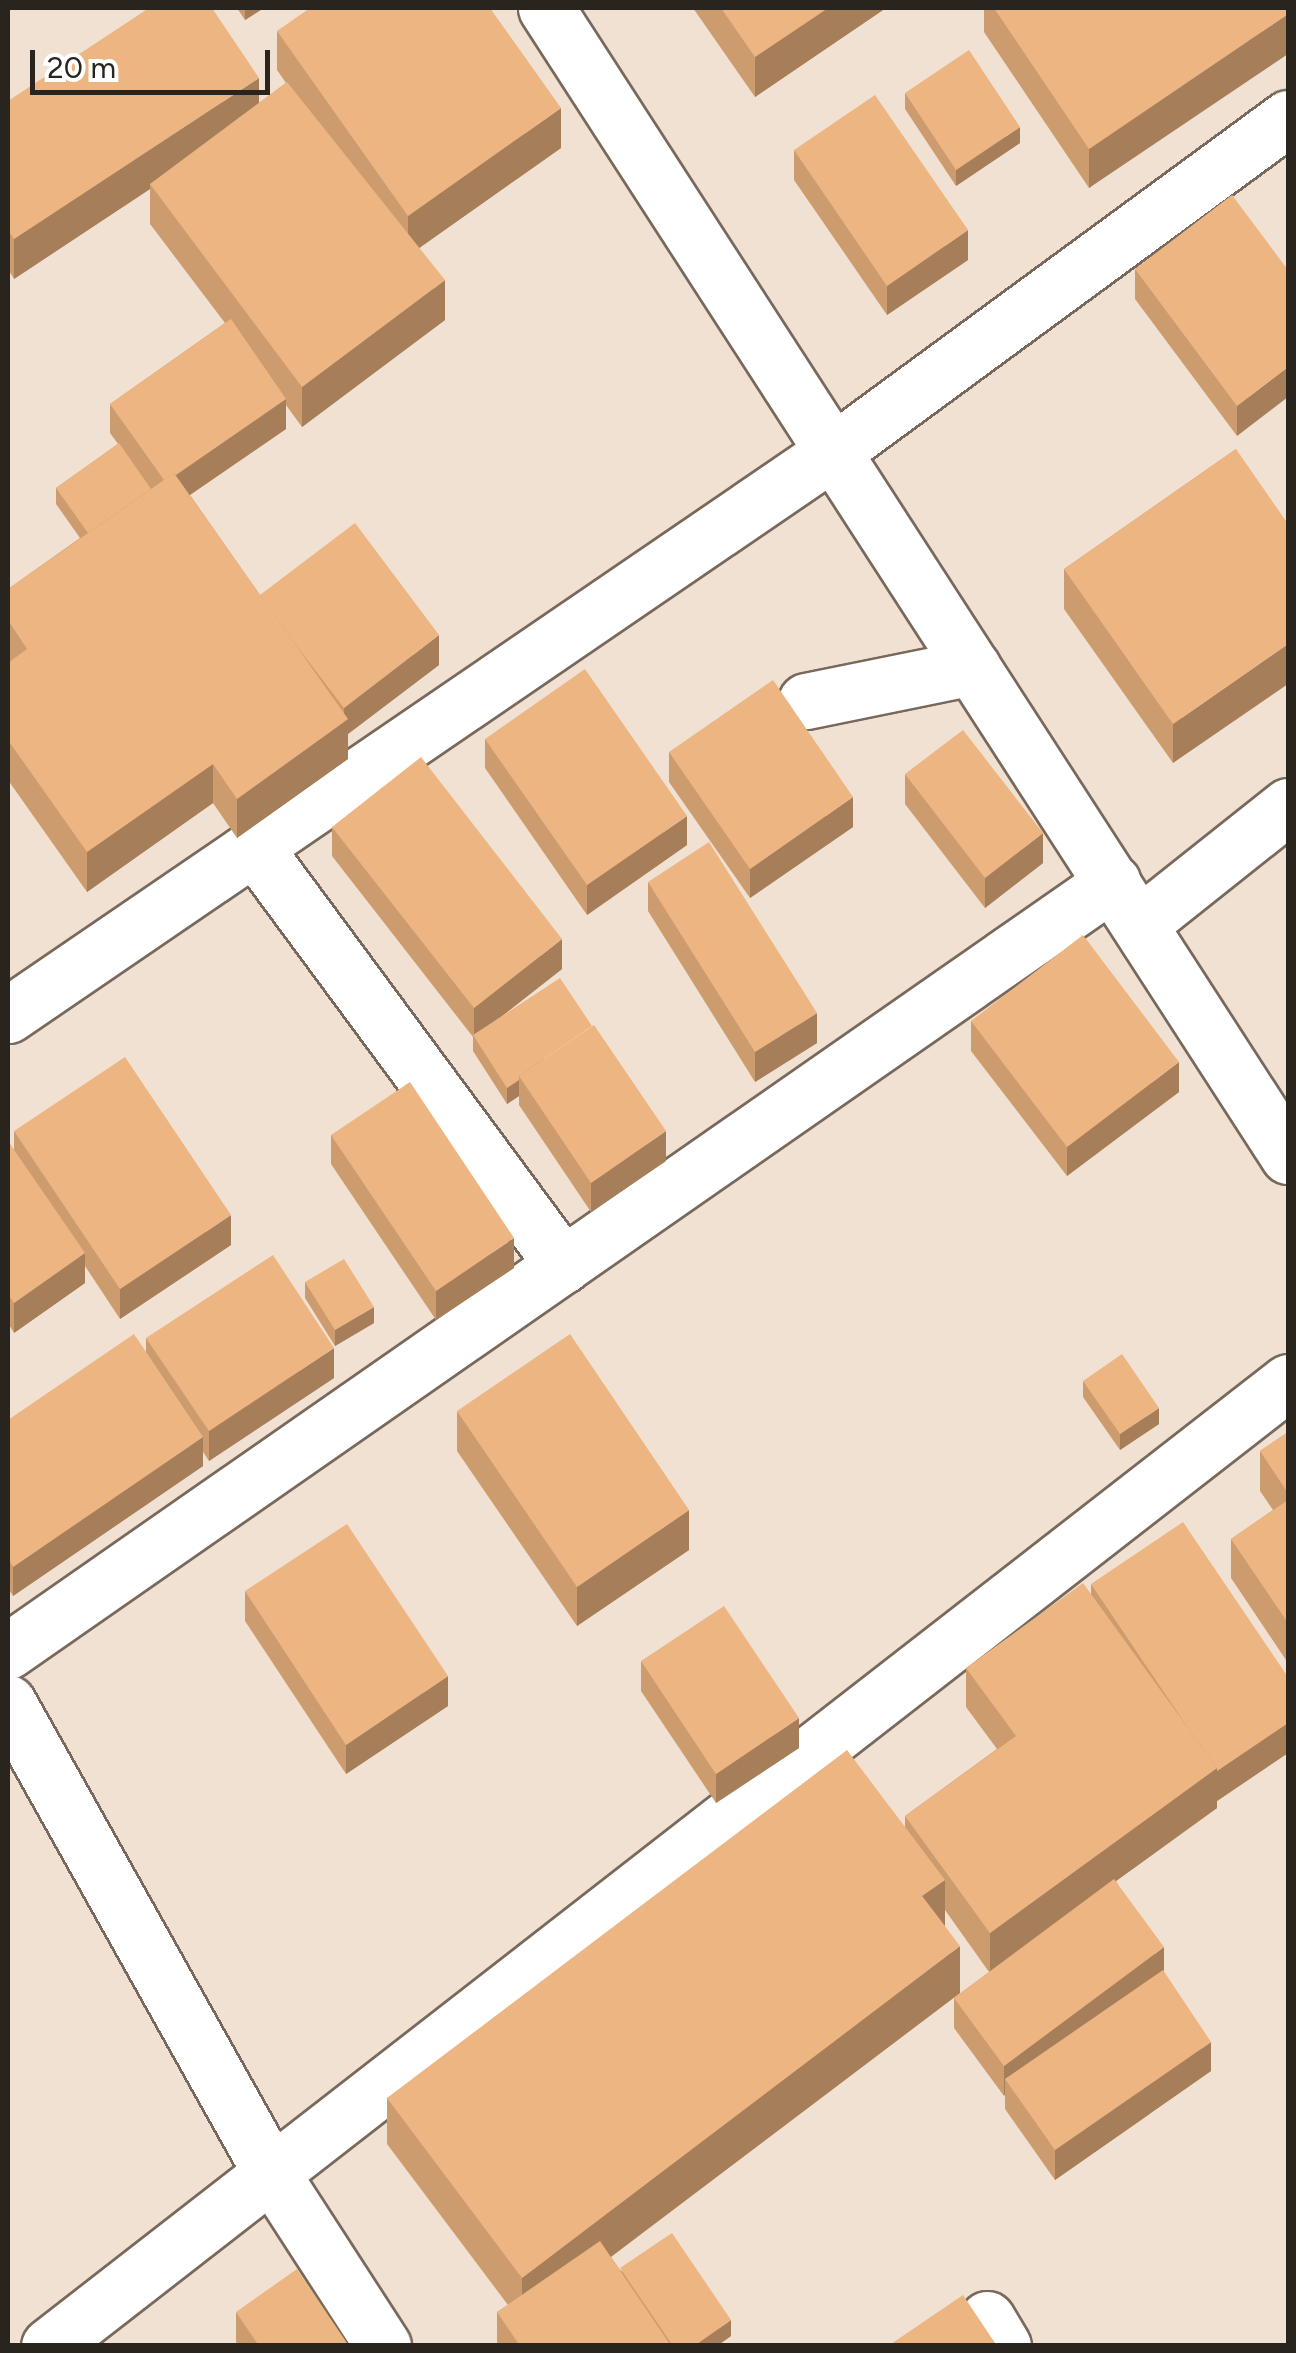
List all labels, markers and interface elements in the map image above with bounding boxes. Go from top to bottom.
scale bar [35,30,275,92]
text: 20 m [47,49,116,86]

